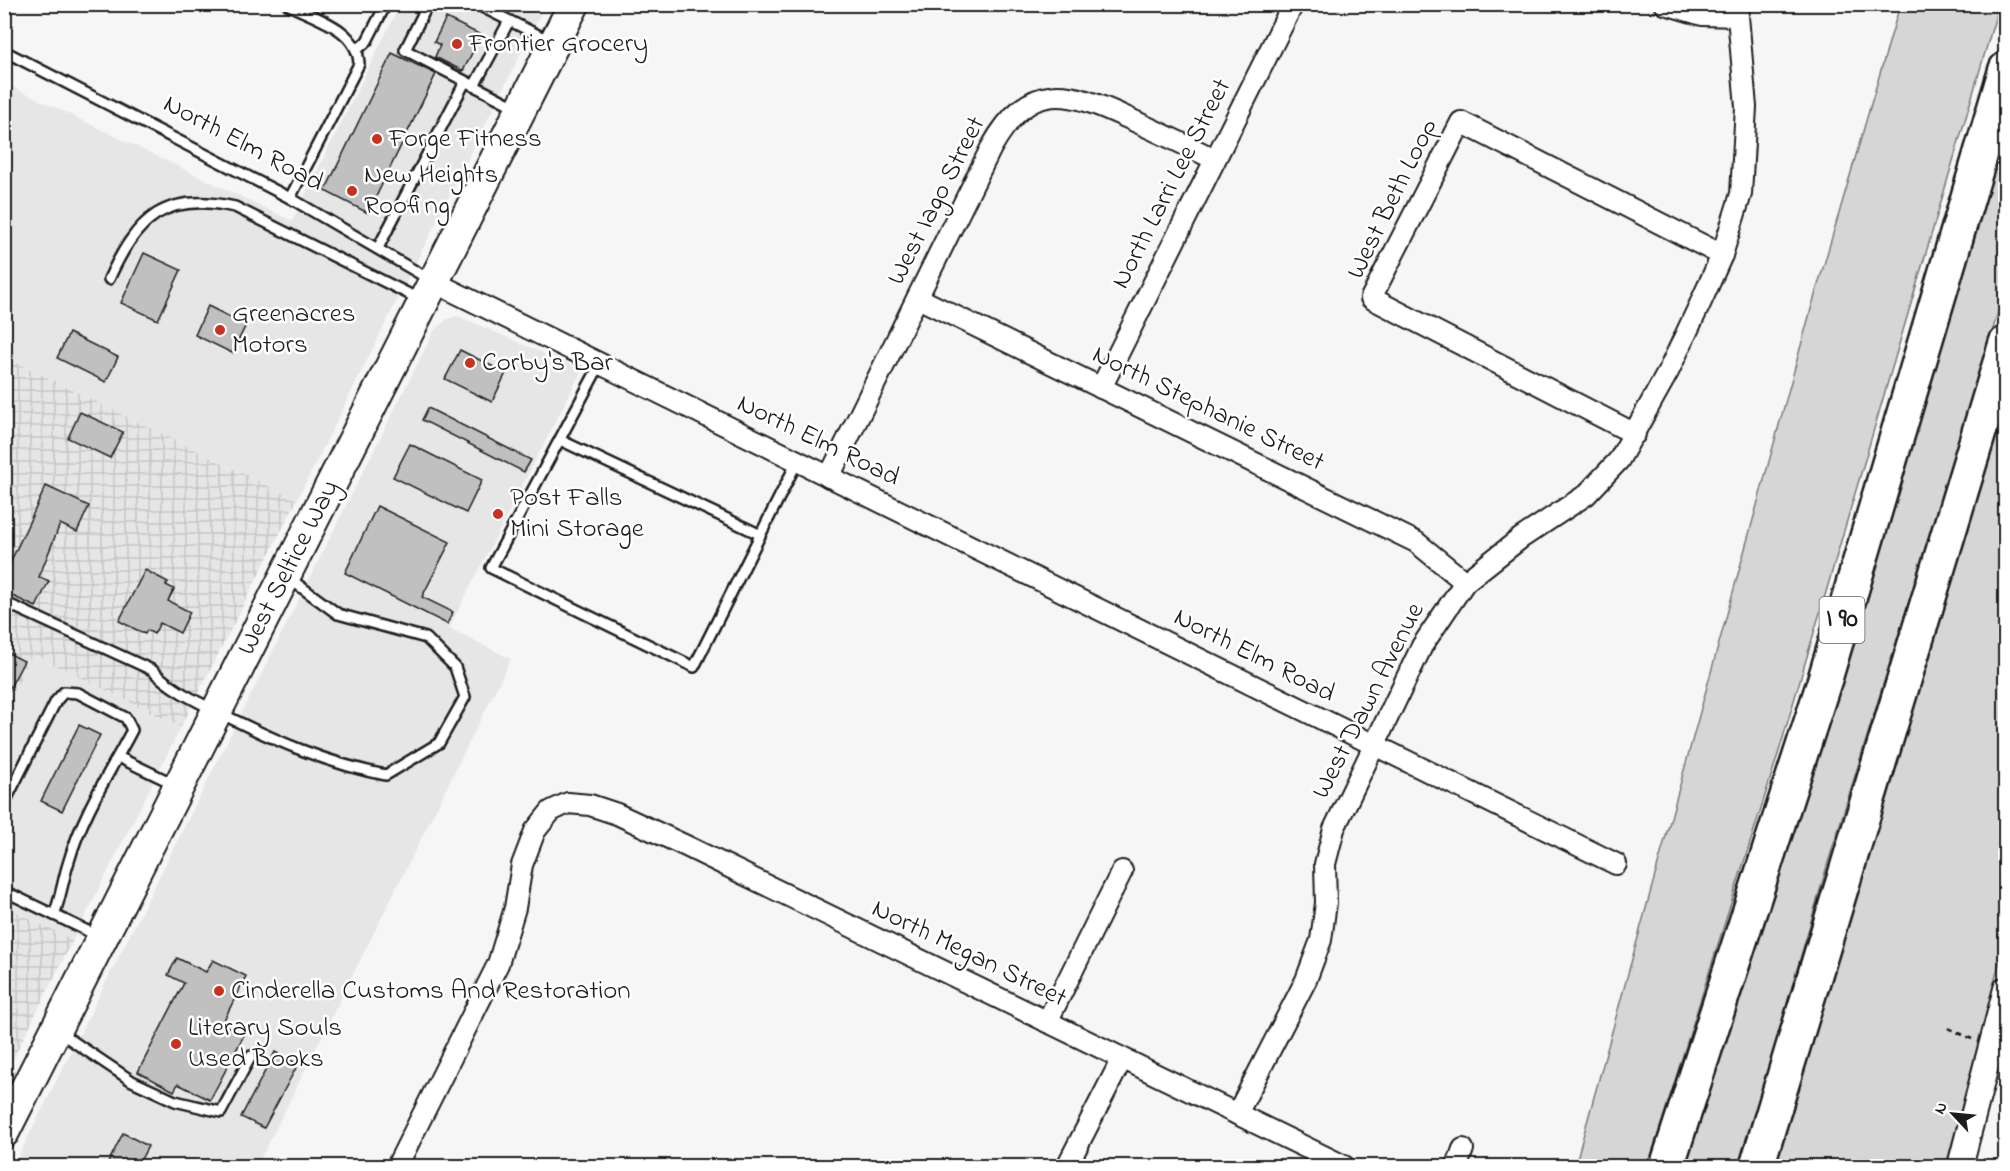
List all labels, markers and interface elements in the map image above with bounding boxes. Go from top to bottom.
place label: Frontier Grocery [468,25,648,64]
marker: Frontier Grocery [450,37,464,51]
street label: North Larri Lee Street [1102,72,1242,296]
street label: North Elm Road [156,85,330,203]
street label: West Iago Street [878,110,996,292]
street label: West Beth Loop [1337,112,1449,286]
place label: Forge Fitness [388,120,542,159]
marker: Forge Fitness [370,132,384,146]
place label: New Heights Roofing [364,156,498,226]
marker: New Heights Roofing [345,184,359,198]
place label: Greenacres Motors [232,295,356,365]
marker: Greenacres Motors [213,323,227,337]
street label: North Stephanie Street [1085,336,1331,482]
place label: Corby's Bar [482,344,614,383]
marker: Corby's Bar [463,356,477,370]
street label: North Elm Road [730,385,906,497]
street label: West Seltice Way [228,474,350,662]
place label: Post Falls Mini Storage [510,479,645,549]
marker: Post Falls Mini Storage [491,507,505,521]
street label: West Dawn Avenue [1303,595,1436,806]
road number: I 90 [1820,597,1864,643]
street label: North Elm Road [1166,599,1342,713]
street label: North Megan Street [865,890,1073,1018]
place label: Cinderella Customs And Restoration [231,972,631,1011]
marker: Cinderella Customs And Restoration [212,984,226,998]
place label: Literary Souls Used Books [188,1009,342,1079]
marker: Literary Souls Used Books [169,1037,183,1051]
north arrow [1923,1084,1983,1144]
text: N [1928,1098,1955,1118]

